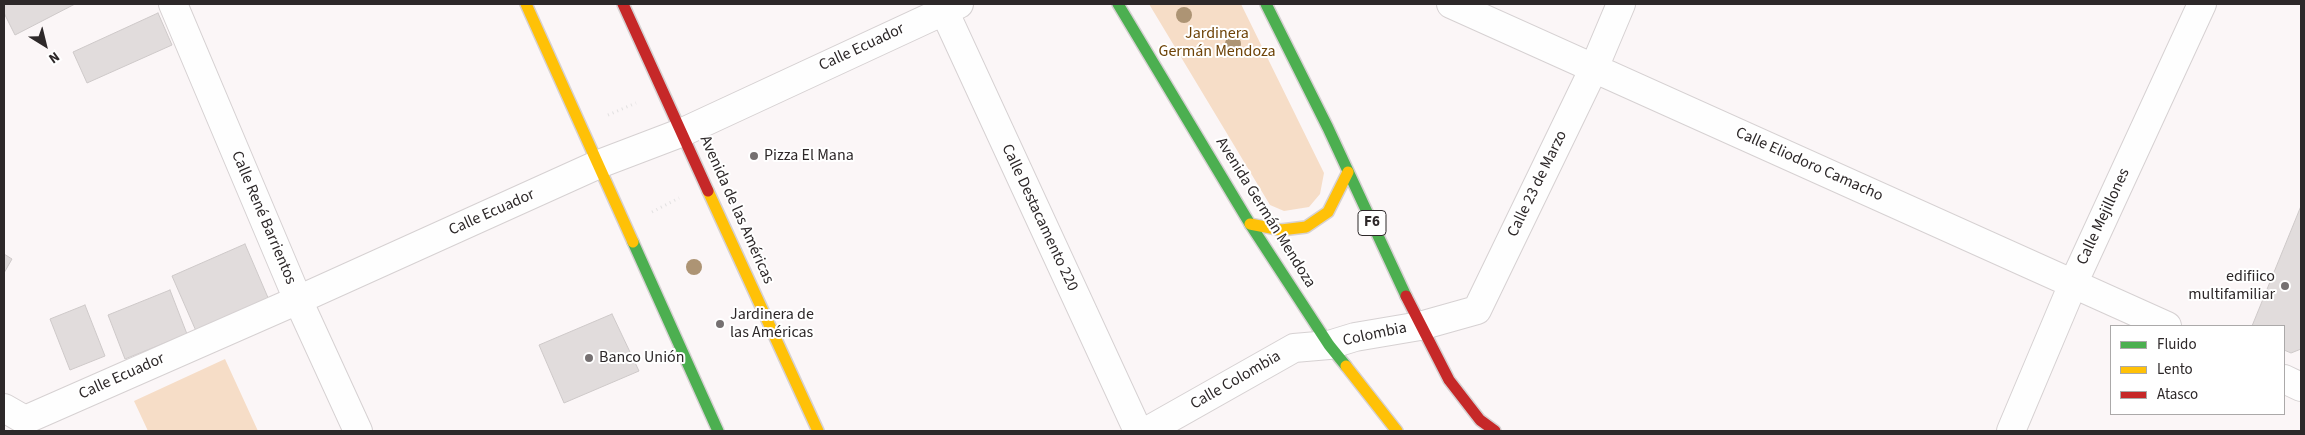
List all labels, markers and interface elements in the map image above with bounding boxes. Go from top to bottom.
north arrow [20,20,70,70]
street label: Calle Ecuador [816,20,908,76]
park label: Jardinera Germán Mendoza [1159,24,1275,62]
text: N [44,46,63,68]
street label: Calle Eliodoro Camacho [1732,124,1886,206]
street label: Calle 23 de Marzo [1504,128,1572,240]
street label: Avenida de las Américas [695,133,777,287]
street label: Avenida Germán Mendoza [1211,134,1319,292]
street label: Calle Destacamento 220 [997,142,1081,294]
place label: Pizza El Mana [764,146,854,166]
street label: Calle René Barrientos [226,148,300,288]
marker: Pizza El Mana [748,150,760,162]
street label: Calle Mejillones [2073,166,2135,268]
street label: Calle Ecuador [446,186,538,240]
road number: F6 [1358,210,1386,236]
place label: edifiico multifamiliar [2188,267,2275,305]
marker: edifiico multifamiliar [2279,280,2291,292]
place label: Jardinera de las Américas [730,305,814,343]
marker: Jardinera de las Américas [714,318,726,330]
street label: Colombia [1341,319,1409,351]
legend [2110,325,2285,415]
text: Fluido [2157,334,2197,355]
street label: Calle Colombia [1187,347,1285,415]
place label: Banco Unión [599,348,684,368]
street label: Calle Ecuador [76,350,168,404]
marker: Banco Unión [583,352,595,364]
text: Lento [2157,359,2193,380]
text: Atasco [2157,384,2198,405]

